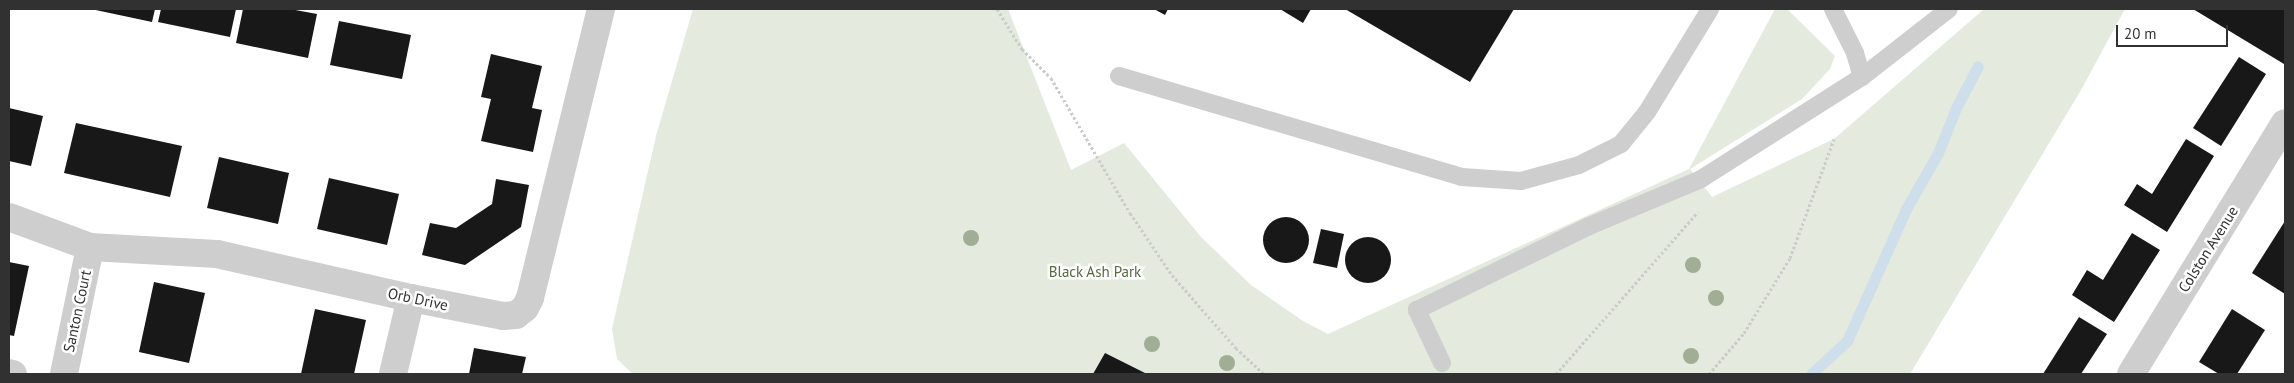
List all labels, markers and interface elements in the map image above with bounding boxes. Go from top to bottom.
scale bar [2119,15,2232,47]
text: 20 m [2124,24,2157,43]
street label: Colston Avenue [2174,202,2242,296]
park label: Black Ash Park [1048,263,1142,281]
street label: Santon Court [60,268,94,354]
street label: Orb Drive [386,284,450,314]

